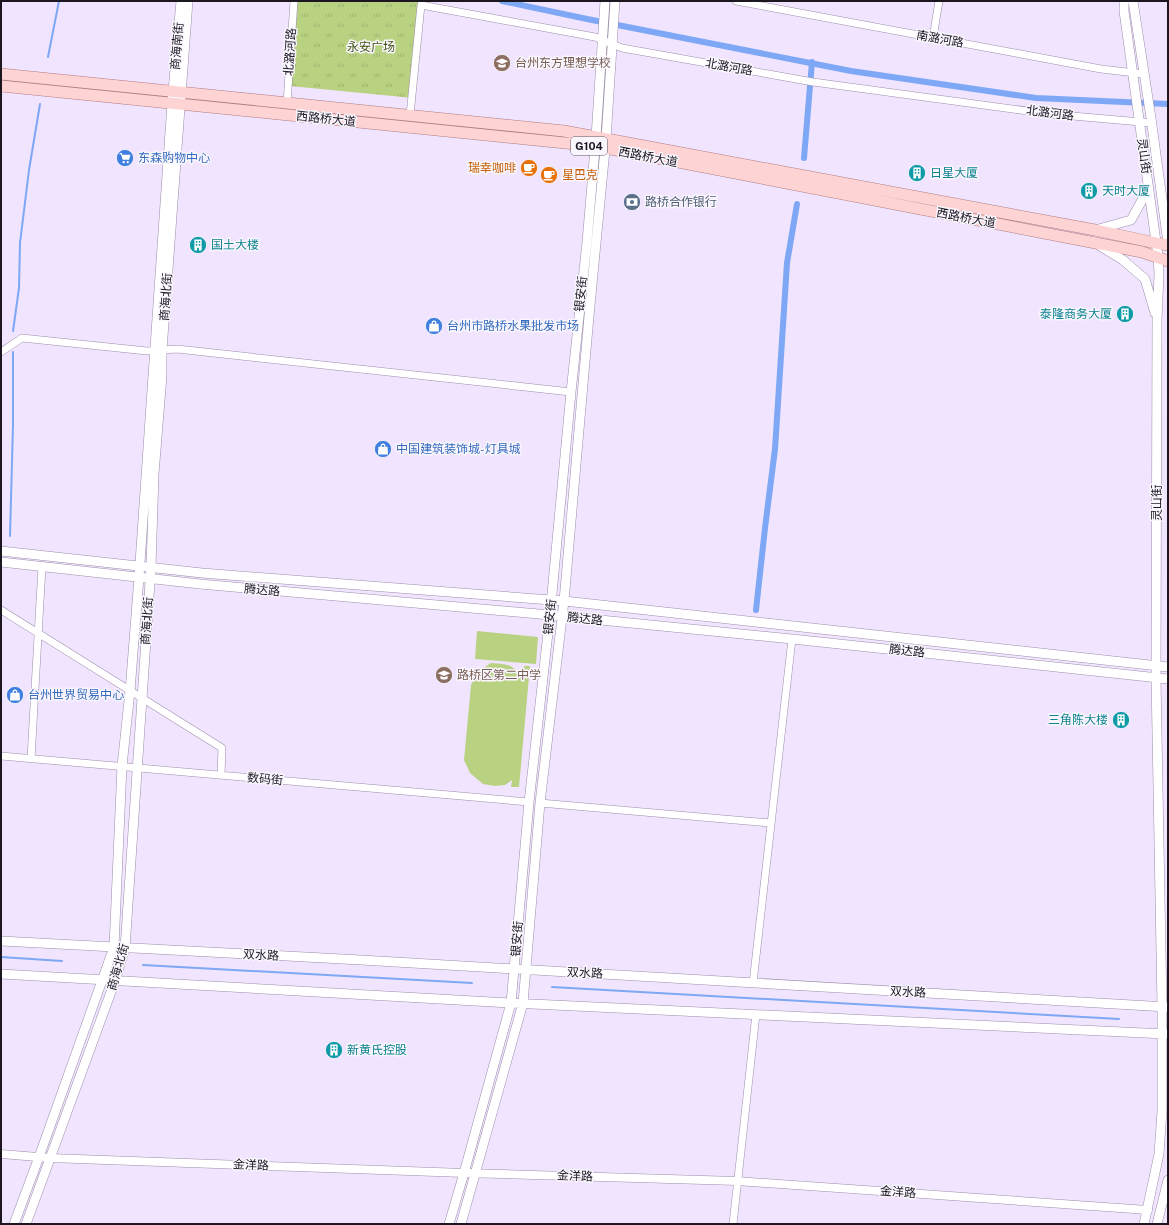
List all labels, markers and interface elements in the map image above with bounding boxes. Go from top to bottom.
street label: 商海南街 [168,21,186,71]
street label: 北潞河路 [281,28,299,76]
street label: 南潞河路 [915,28,965,50]
park label: 永安广场 [347,40,395,54]
school or university icon: 台州东方理想学校 [492,53,512,73]
place label: 台州东方理想学校 [515,56,611,70]
street label: 北潞河路 [704,56,754,78]
street label: 北潞河路 [1025,103,1075,123]
street label: 西路桥大道 [295,109,357,129]
road number: G104 [571,137,607,155]
street label: 灵山街 [1135,137,1153,175]
street label: 西路桥大道 [617,144,679,170]
supermarket icon: 东森购物中心 [115,148,135,168]
place label: 东森购物中心 [138,151,210,165]
cafe icon: 瑞幸咖啡 [519,158,539,178]
place label: 瑞幸咖啡 [468,161,516,175]
building icon: 日星大厦 [907,163,927,183]
cafe icon: 星巴克 [539,165,559,185]
place label: 日星大厦 [930,166,978,180]
place label: 星巴克 [562,168,598,182]
building icon: 天时大厦 [1079,181,1099,201]
place label: 天时大厦 [1102,184,1150,198]
bank icon: 路桥合作银行 [622,192,642,212]
place label: 路桥合作银行 [645,195,717,209]
street label: 西路桥大道 [935,205,997,231]
building icon: 国土大楼 [188,235,208,255]
place label: 国土大楼 [211,238,259,252]
street label: 商海北街 [157,273,175,321]
street label: 银安街 [572,275,590,313]
building icon: 泰隆商务大厦 [1115,304,1135,324]
place label: 泰隆商务大厦 [1040,307,1112,321]
shop icon: 台州市路桥水果批发市场 [424,316,444,336]
place label: 台州市路桥水果批发市场 [447,319,579,333]
shop icon: 中国建筑装饰城-灯具城 [373,439,393,459]
place label: 中国建筑装饰城-灯具城 [396,442,521,456]
street label: 灵山街 [1150,485,1164,521]
street label: 腾达路 [243,581,281,599]
street label: 商海北街 [138,597,156,645]
street label: 银安街 [541,598,559,636]
street label: 腾达路 [566,610,604,628]
street label: 腾达路 [888,642,926,660]
school or university icon: 路桥区第二中学 [434,665,454,685]
place label: 路桥区第二中学 [457,668,541,682]
shop icon: 台州世界贸易中心 [5,685,25,705]
place label: 台州世界贸易中心 [28,688,124,702]
building icon: 三角陈大楼 [1111,710,1131,730]
place label: 三角陈大楼 [1048,713,1108,727]
street label: 数码街 [246,770,284,788]
street label: 银安街 [508,920,526,958]
street label: 商海北街 [105,942,131,992]
street label: 双水路 [243,947,279,963]
street label: 双水路 [567,965,603,981]
street label: 双水路 [890,984,926,1000]
building icon: 新黄氏控股 [324,1040,344,1060]
place label: 新黄氏控股 [347,1043,407,1057]
street label: 金洋路 [233,1157,269,1173]
street label: 金洋路 [557,1168,593,1184]
street label: 金洋路 [880,1184,916,1200]

